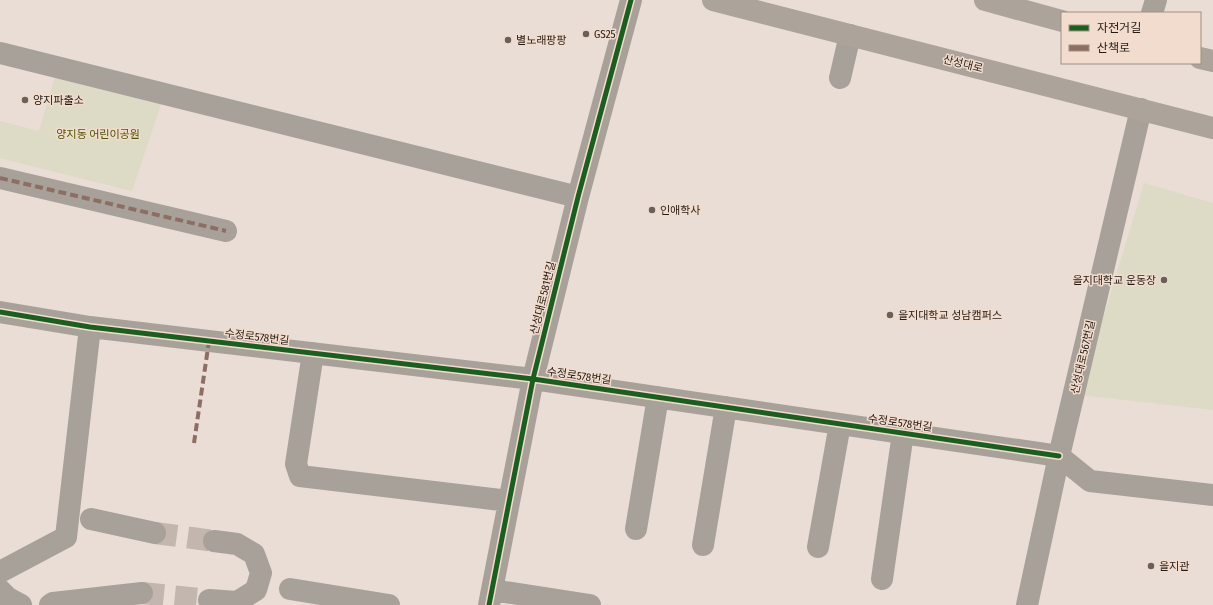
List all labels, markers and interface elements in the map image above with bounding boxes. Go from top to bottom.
legend [1061,12,1201,64]
text: 자전거길 [1097,21,1141,35]
place label: GS25 [594,28,616,41]
marker: GS25 [581,29,591,39]
place label: 별노래팡팡 [516,34,567,47]
marker: 별노래팡팡 [503,35,513,45]
text: 산책로 [1097,41,1130,55]
street label: 산성대로 [942,53,984,75]
place label: 양지파출소 [33,94,84,107]
marker: 양지파출소 [20,95,30,105]
park label: 양지동 어린이공원 [56,128,140,141]
place label: 인애학사 [660,204,700,217]
marker: 인애학사 [647,205,657,215]
street label: 산성대로581번길 [528,260,558,336]
place label: 을지대학교 운동장 [1072,274,1156,287]
marker: 을지대학교 운동장 [1159,275,1169,285]
place label: 을지대학교 성남캠퍼스 [898,309,1002,322]
marker: 을지대학교 성남캠퍼스 [885,310,895,320]
street label: 산성대로567번길 [1068,319,1098,395]
street label: 수정로578번길 [224,327,290,347]
street label: 수정로578번길 [546,365,612,387]
street label: 수정로578번길 [867,412,933,434]
place label: 을지관 [1159,560,1189,573]
marker: 을지관 [1146,561,1156,571]

